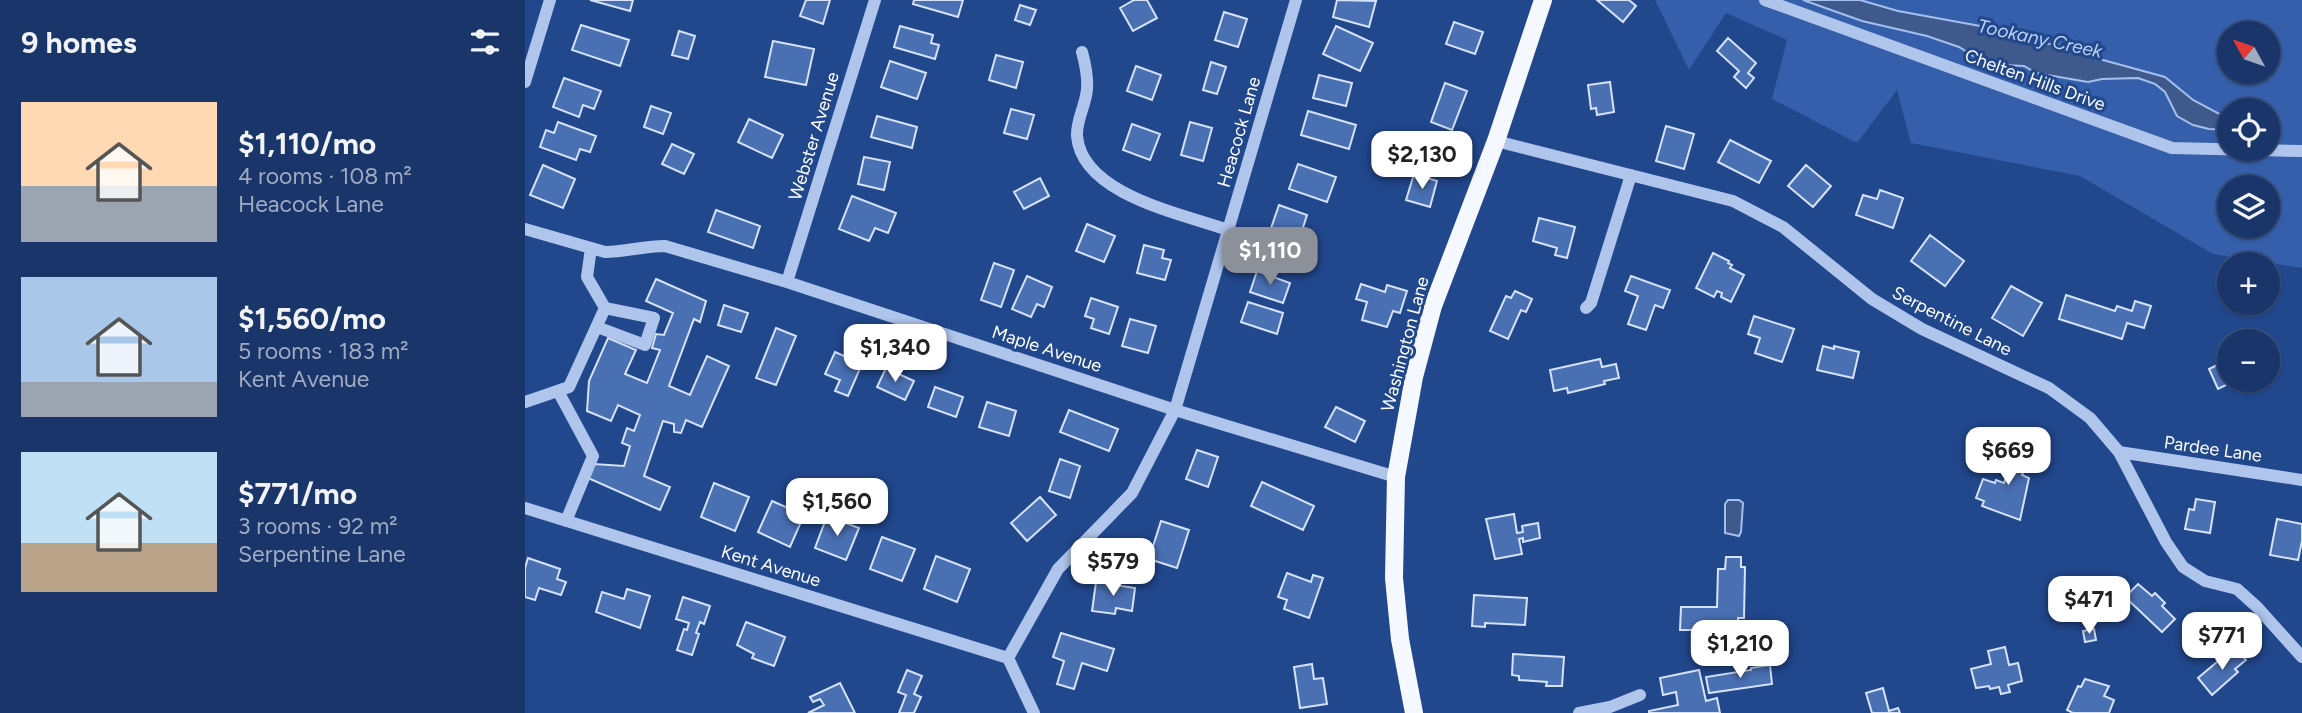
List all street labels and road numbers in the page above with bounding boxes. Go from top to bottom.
street label: Chelten Hills Drive [1962,44,2108,116]
street label: Webster Avenue [784,69,844,203]
street label: Heacock Lane [1213,74,1265,190]
street label: Washington Lane [1376,274,1434,414]
street label: Serpentine Lane [1889,281,2016,361]
street label: Maple Avenue [989,321,1105,377]
street label: Pardee Lane [2163,431,2264,467]
street label: Kent Avenue [719,540,824,592]

